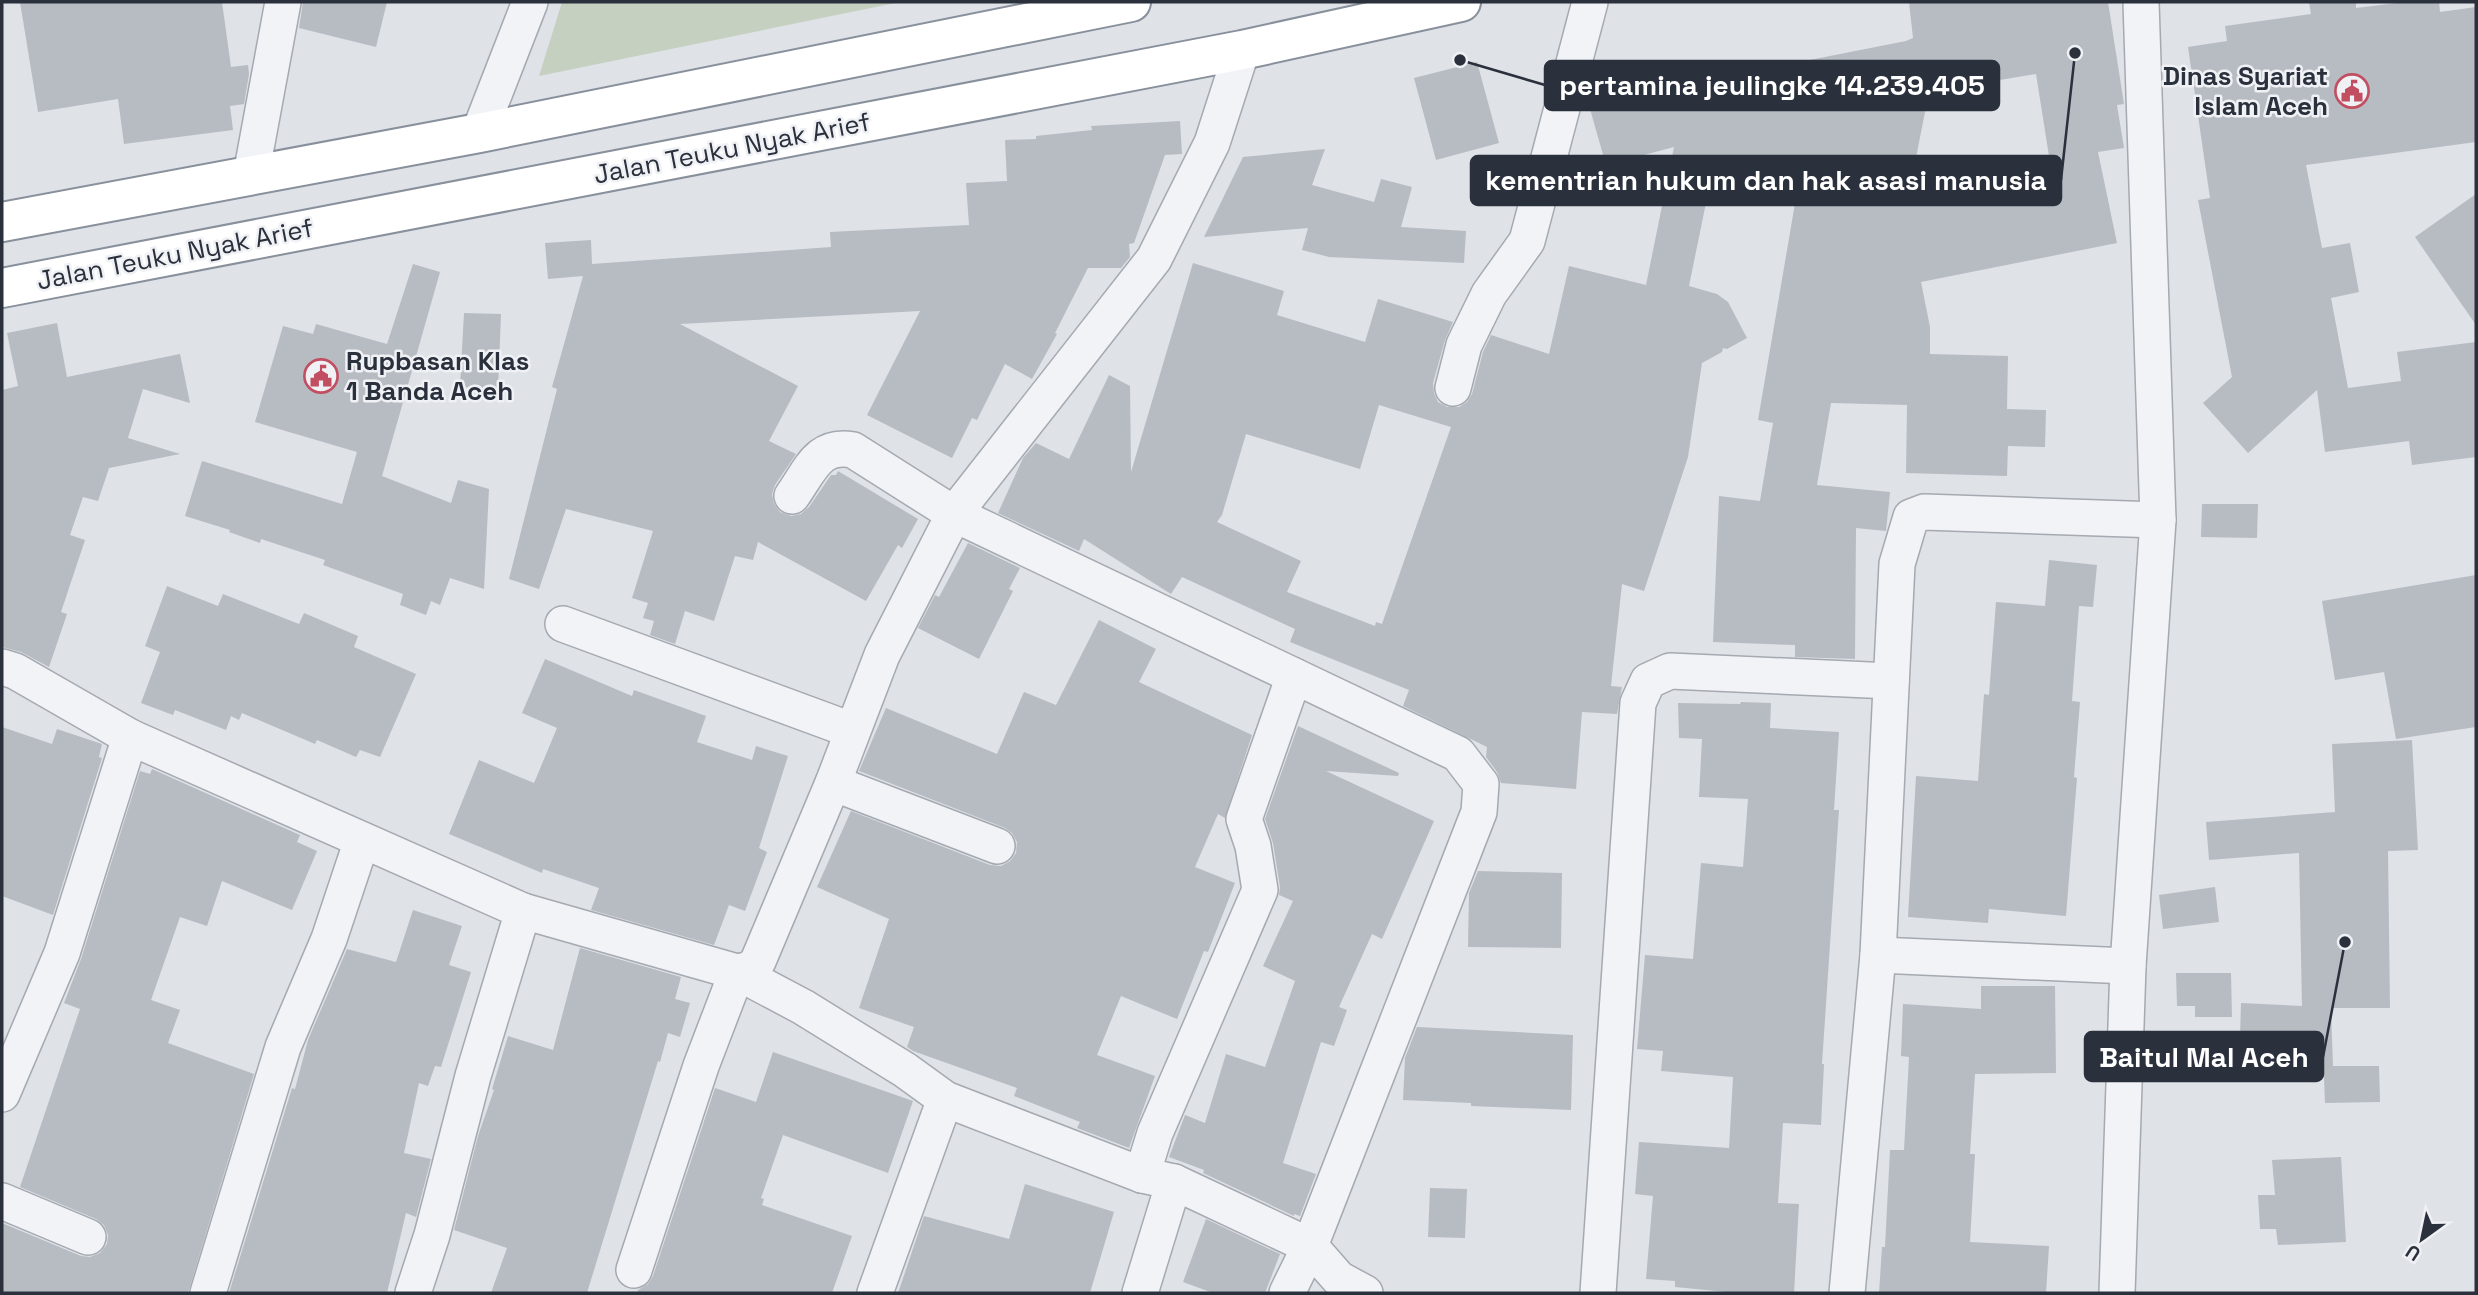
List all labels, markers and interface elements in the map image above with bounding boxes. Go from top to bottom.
place label: Dinas Syariat Islam Aceh [2163,59,2328,123]
callout: pertamina jeulingke 14.239.405 [1545,61,1999,110]
text: pertamina jeulingke 14.239.405 [1559,67,1985,103]
public building icon: Dinas Syariat Islam Aceh [2333,72,2371,110]
street label: Jalan Teuku Nyak Arief [591,105,873,191]
callout: kementrian hukum dan hak asasi manusia [1471,156,2061,205]
text: kementrian hukum dan hak asasi manusia [1485,162,2047,198]
street label: Jalan Teuku Nyak Arief [34,211,316,297]
place label: Rupbasan Klas 1 Banda Aceh [346,344,529,408]
public building icon: Rupbasan Klas 1 Banda Aceh [302,357,340,395]
callout: Baitul Mal Aceh [2085,1032,2323,1081]
text: Baitul Mal Aceh [2099,1039,2309,1075]
north arrow [2387,1204,2457,1274]
text: U [2401,1239,2425,1267]

